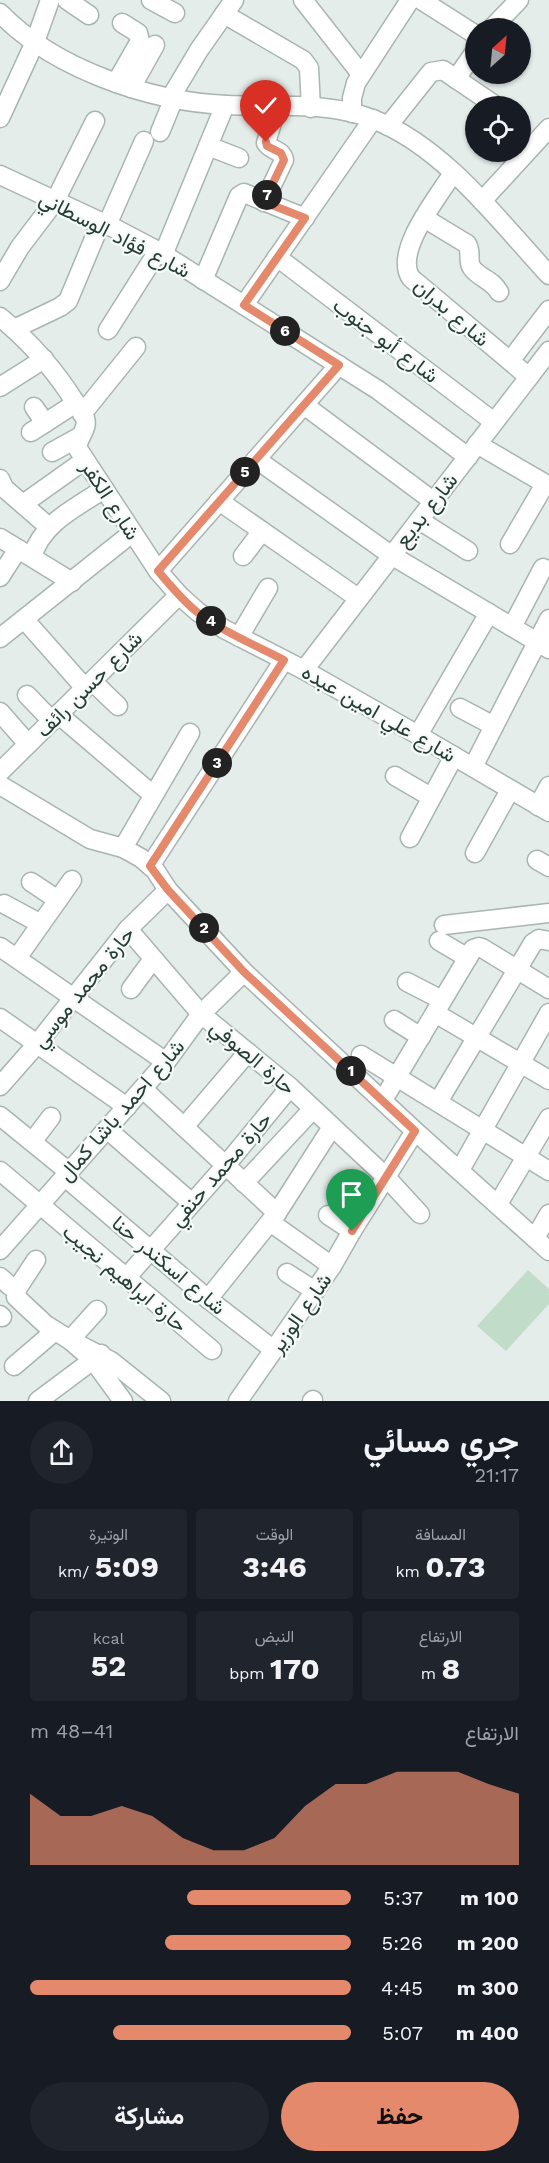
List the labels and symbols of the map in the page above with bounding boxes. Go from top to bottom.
north arrow [465,18,531,84]
pin [240,80,291,142]
pin: 7 [252,180,282,210]
street label: شارع فؤاد الوسطاني [33,185,195,287]
street label: شارع بدران [408,273,495,353]
street label: شارع أبو جنوب [327,292,444,389]
pin: 6 [270,316,300,346]
street label: شارع الكفر [74,455,146,545]
pin: 5 [230,457,260,487]
street label: شارع بديع [389,468,464,553]
pin: 4 [196,606,226,636]
street label: شارع حسن رائف [31,626,149,744]
street label: شارع علي امين عبده [295,659,460,772]
pin: 3 [202,748,232,778]
pin: 2 [189,913,219,943]
street label: حارة محمد موسي [27,921,143,1056]
street label: حارة الصوفي [202,1014,301,1104]
street label: شارع احمد باشا كمال [53,1034,191,1187]
pin: 1 [336,1056,366,1086]
street label: حارة محمد حنفي [164,1107,280,1235]
pin [326,1169,377,1231]
street label: شارع اسكندر حنا [106,1210,231,1321]
street label: حارة ابراهيم نجيب [56,1219,192,1339]
street label: شارع الوزير [263,1268,338,1360]

